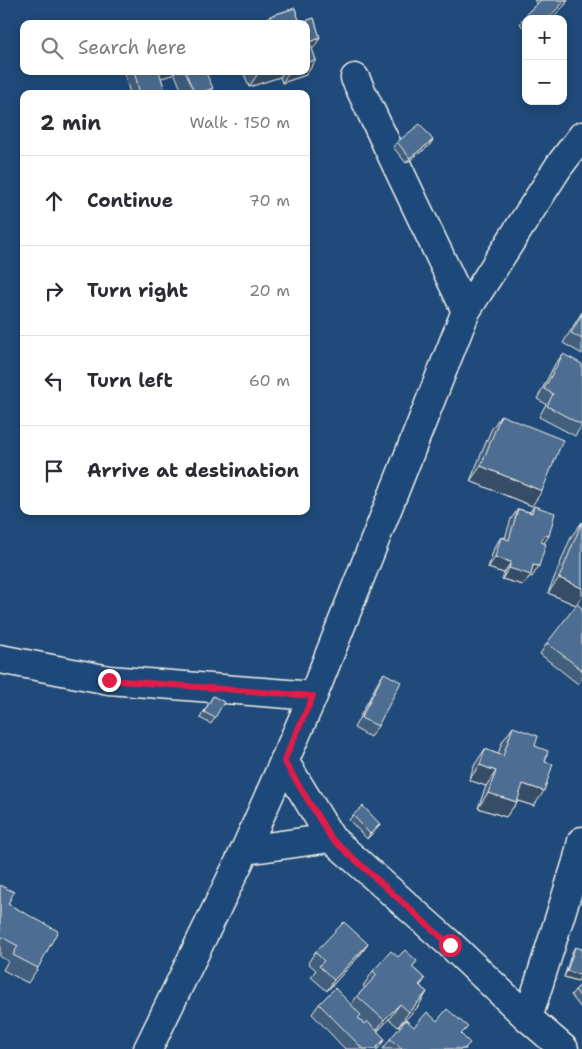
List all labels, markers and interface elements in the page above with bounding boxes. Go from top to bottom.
map controls [522,15,567,105]
button: + [522,15,567,60]
search box [20,20,310,75]
icon: search [38,34,66,62]
text: Search here [78,35,187,60]
button: − [522,60,567,105]
text: 2 min [40,109,101,137]
text: Walk · 150 m [189,112,290,133]
icon: ahead [40,187,68,215]
text: Continue [87,188,173,213]
text: 70 m [249,190,290,211]
icon: right [40,277,68,305]
text: Turn right [87,278,188,303]
text: 20 m [249,280,290,301]
icon: left [40,367,68,395]
text: Turn left [87,368,173,393]
text: 60 m [249,370,290,391]
icon: arrive [40,457,68,485]
text: Arrive at destination [87,458,299,483]
route end [98,669,121,692]
route start [439,934,462,957]

